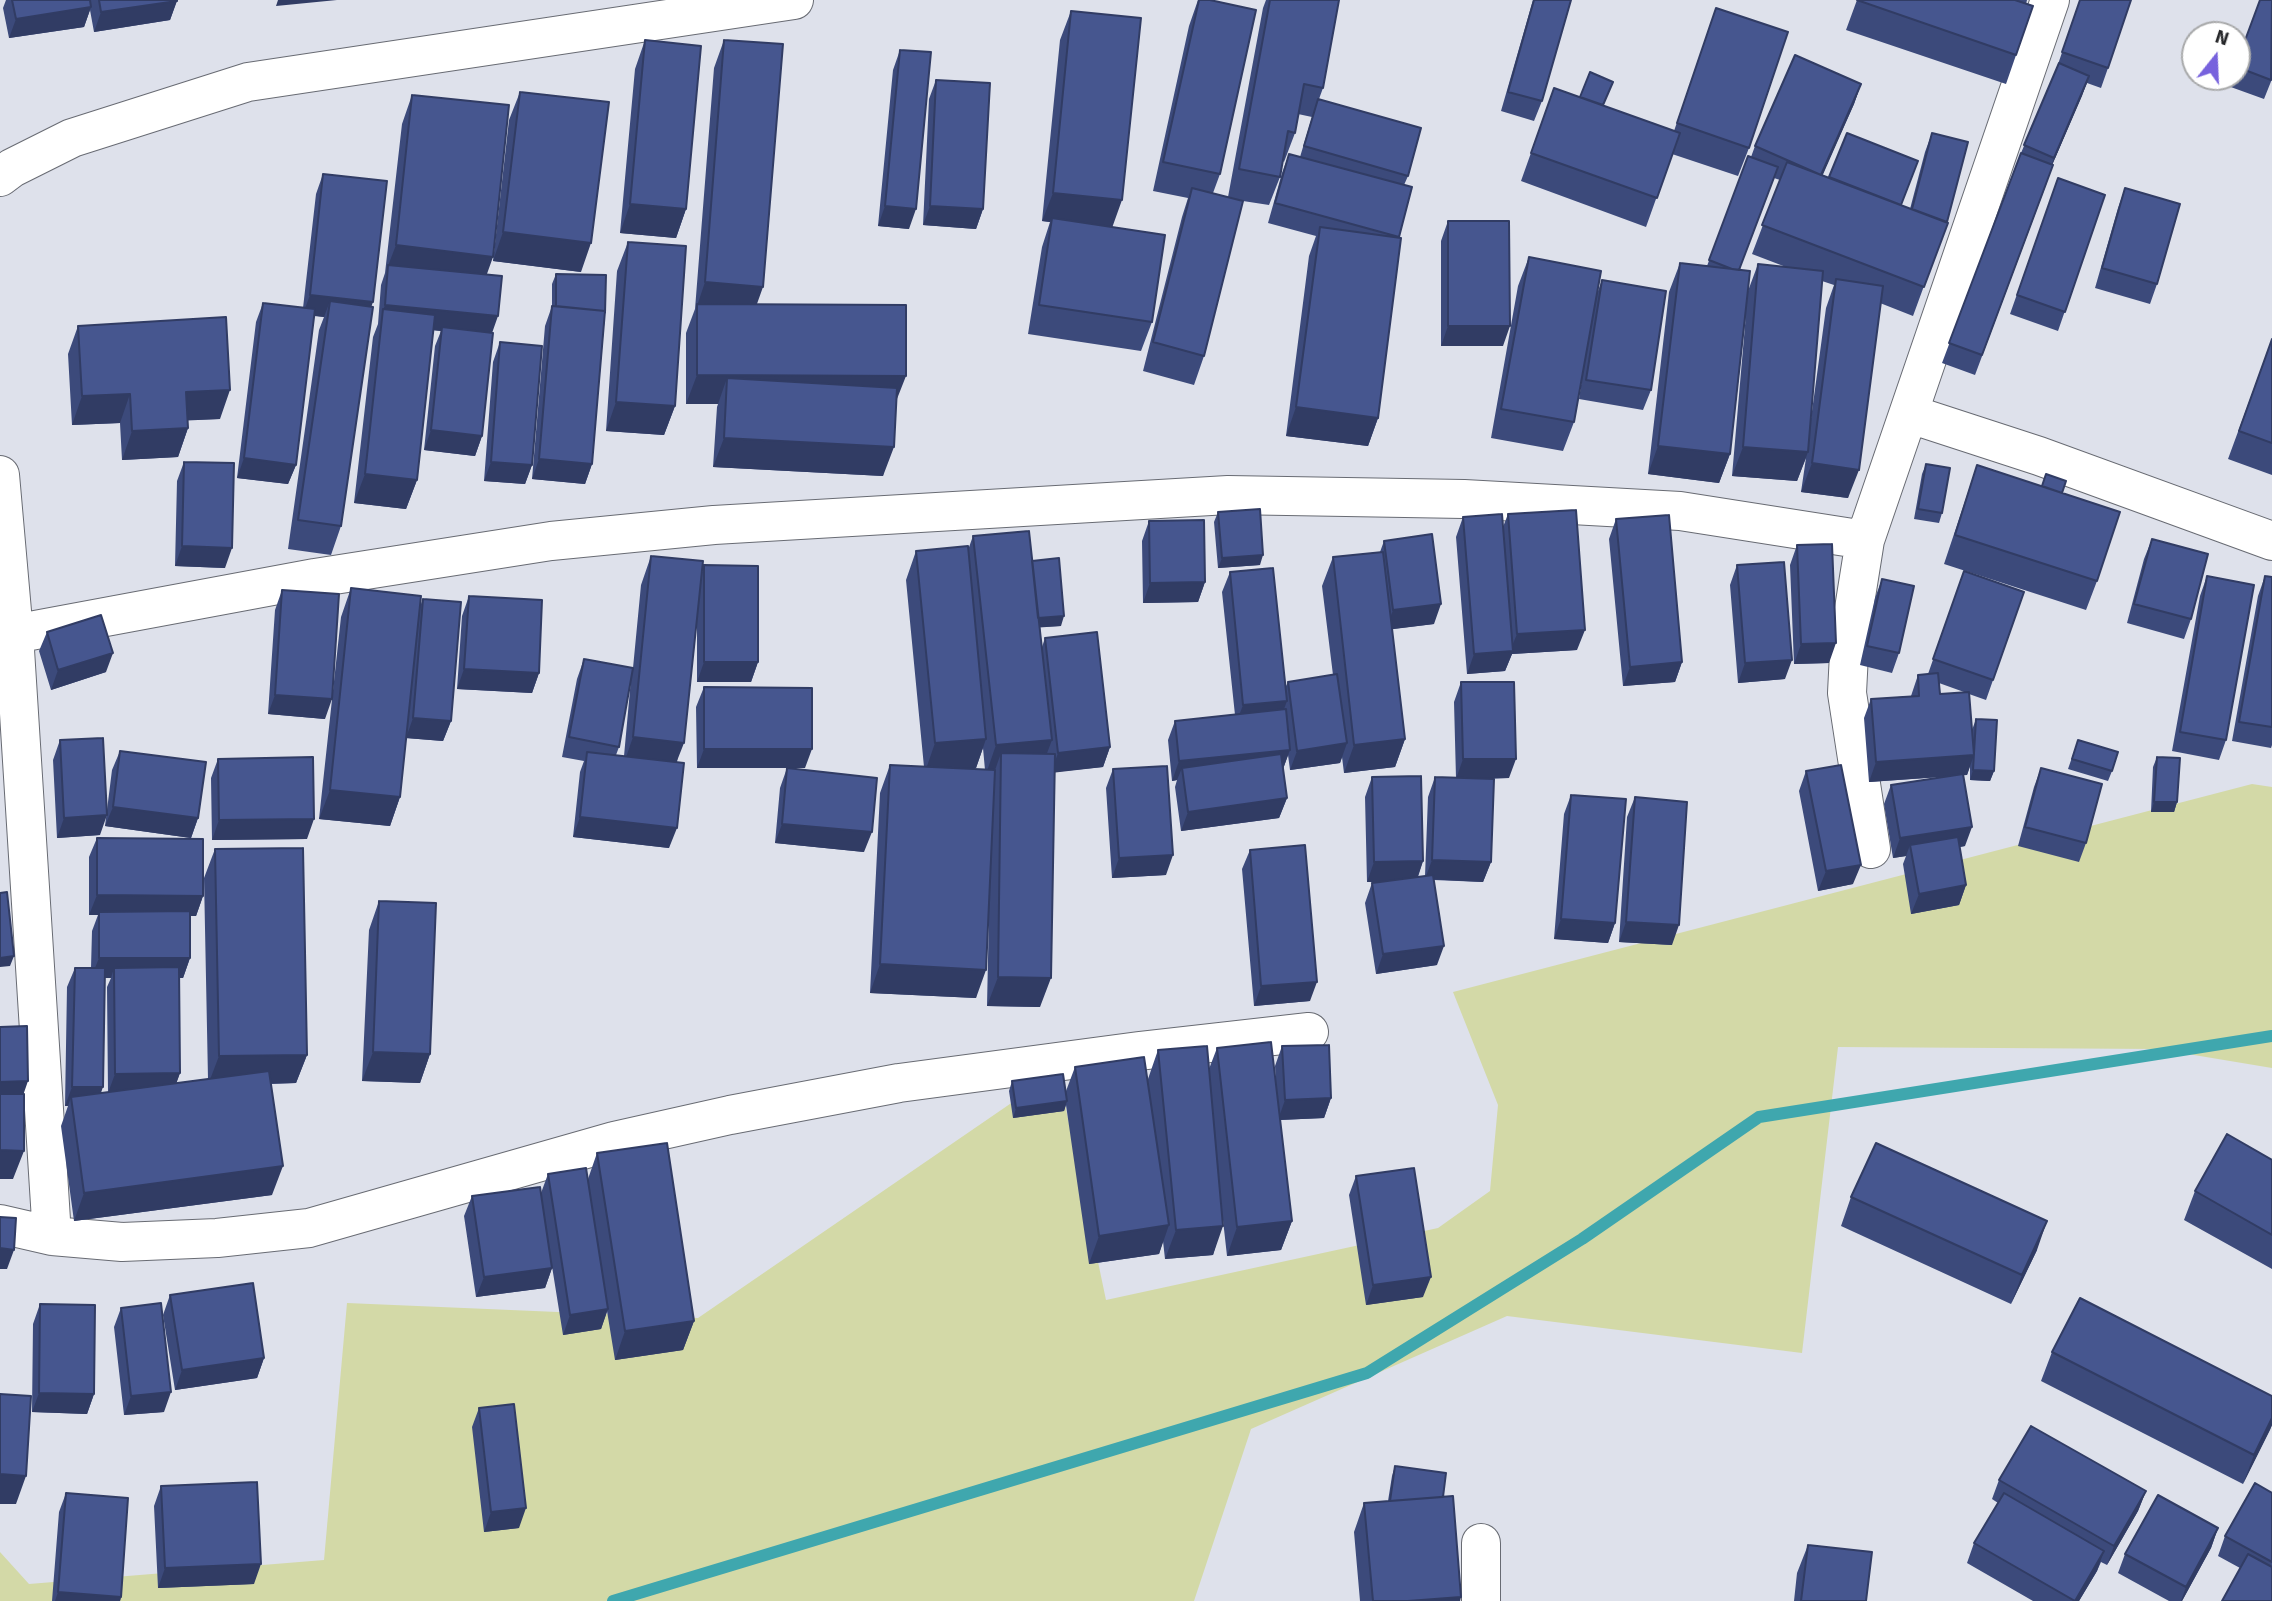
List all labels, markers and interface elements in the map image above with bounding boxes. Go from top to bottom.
north arrow [2181,21,2251,91]
text: N [2212,24,2232,51]

